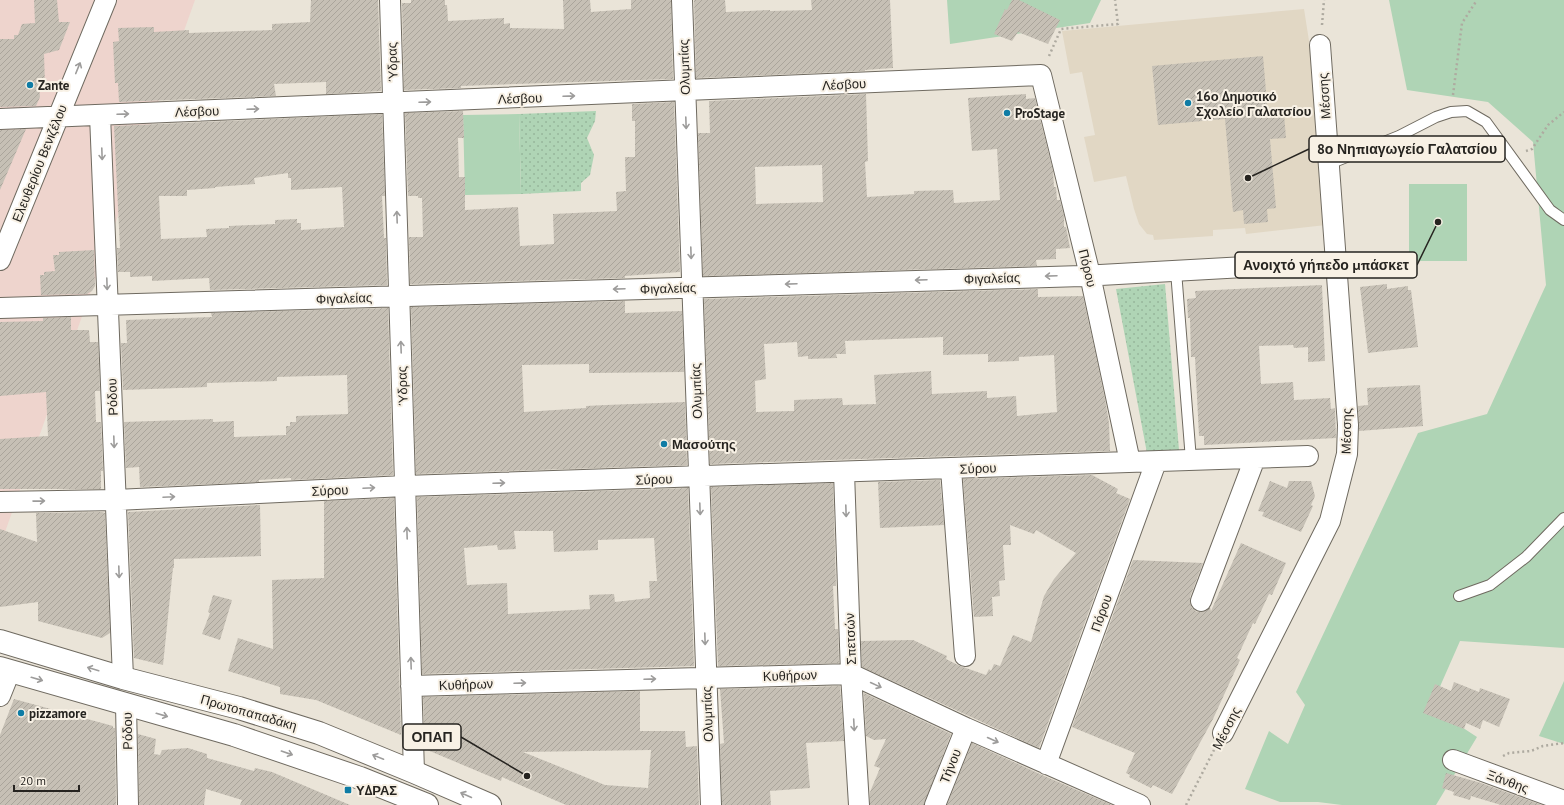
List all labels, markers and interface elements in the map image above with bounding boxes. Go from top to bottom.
street label: Ολυμπίας [675,39,694,95]
street label: Ύδρας [383,42,402,82]
one-way arrow [74,63,82,75]
street label: Μέσσης [1314,72,1335,120]
street label: Λέσβου [821,75,867,94]
place label: Zante [38,77,70,94]
marker: Zante [25,80,35,90]
place label: 16ο Δημοτικό Σχολείο Γαλατσίου [1196,88,1312,120]
street label: Λέσβου [498,89,542,108]
one-way arrow [562,92,575,100]
one-way arrow [418,98,431,106]
marker: 16ο Δημοτικό Σχολείο Γαλατσίου [1183,98,1193,108]
street label: Ελευθερίου Βενιζέλου [8,102,71,224]
street label: Λέσβου [175,102,219,121]
one-way arrow [246,105,259,113]
place label: ProStage [1015,105,1065,122]
marker: ProStage [1002,108,1012,118]
one-way arrow [116,111,129,118]
one-way arrow [682,116,690,129]
callout: 8ο Νηπιαγωγείο Γαλατσίου [1309,136,1505,162]
text: 8ο Νηπιαγωγείο Γαλατσίου [1317,140,1497,158]
one-way arrow [98,147,106,160]
one-way arrow [394,211,401,224]
one-way arrow [687,246,695,259]
street label: Πόρου [1075,247,1100,289]
callout: Ανοιχτό γήπεδο μπάσκετ [1235,252,1417,278]
text: Ανοιχτό γήπεδο μπάσκετ [1243,256,1410,274]
street label: Φιγαλείας [964,269,1020,288]
one-way arrow [1045,273,1058,280]
one-way arrow [104,277,111,290]
one-way arrow [915,277,928,284]
street label: Φιγαλείας [640,279,696,298]
one-way arrow [785,280,798,288]
one-way arrow [613,286,626,293]
street label: Φιγαλείας [316,289,372,308]
one-way arrow [397,341,405,354]
street label: Ολυμπίας [687,363,706,419]
street label: Ύδρας [393,366,412,406]
street label: Ρόδου [103,378,122,416]
street label: Μέσσης [1338,408,1355,454]
one-way arrow [110,435,117,448]
place label: Μασούτης [672,436,736,453]
marker: Μασούτης [659,439,669,449]
street label: Σύρου [959,459,997,478]
street label: Σύρου [635,470,673,489]
one-way arrow [492,479,505,487]
street label: Σύρου [311,481,349,500]
one-way arrow [362,484,375,491]
one-way arrow [162,494,175,501]
one-way arrow [32,497,45,505]
one-way arrow [696,502,704,515]
one-way arrow [842,504,849,517]
one-way arrow [403,527,411,540]
one-way arrow [115,565,122,578]
street label: Πόρου [1087,592,1116,634]
street label: Σπετσών [841,613,860,665]
one-way arrow [701,632,708,645]
one-way arrow [407,657,415,670]
one-way arrow [86,665,99,672]
street label: Κυθήρων [763,666,817,685]
street label: Κυθήρων [439,675,493,694]
one-way arrow [643,675,656,683]
one-way arrow [31,676,44,683]
one-way arrow [513,679,526,687]
one-way arrow [869,682,881,689]
street label: Ολυμπίας [698,686,717,742]
street label: Πρωτοπαπαδάκη [199,691,299,734]
street label: Μέσσης [1208,704,1244,753]
place label: pizzamore [29,705,87,722]
marker: pizzamore [16,708,26,718]
street label: Ρόδου [119,712,136,750]
one-way arrow [156,712,169,719]
one-way arrow [851,718,858,731]
callout: ΟΠΑΠ [403,724,461,750]
text: ΟΠΑΠ [411,728,453,746]
one-way arrow [987,737,999,744]
street label: Τήνου [936,746,965,786]
one-way arrow [280,750,293,757]
one-way arrow [373,753,385,761]
street label: Ξάνθης [1485,766,1531,797]
scale bar [14,767,79,793]
text: 20 m [20,773,46,788]
place label: ΥΔΡΑΣ [356,782,397,799]
marker: ΥΔΡΑΣ [343,785,353,795]
one-way arrow [460,790,472,798]

